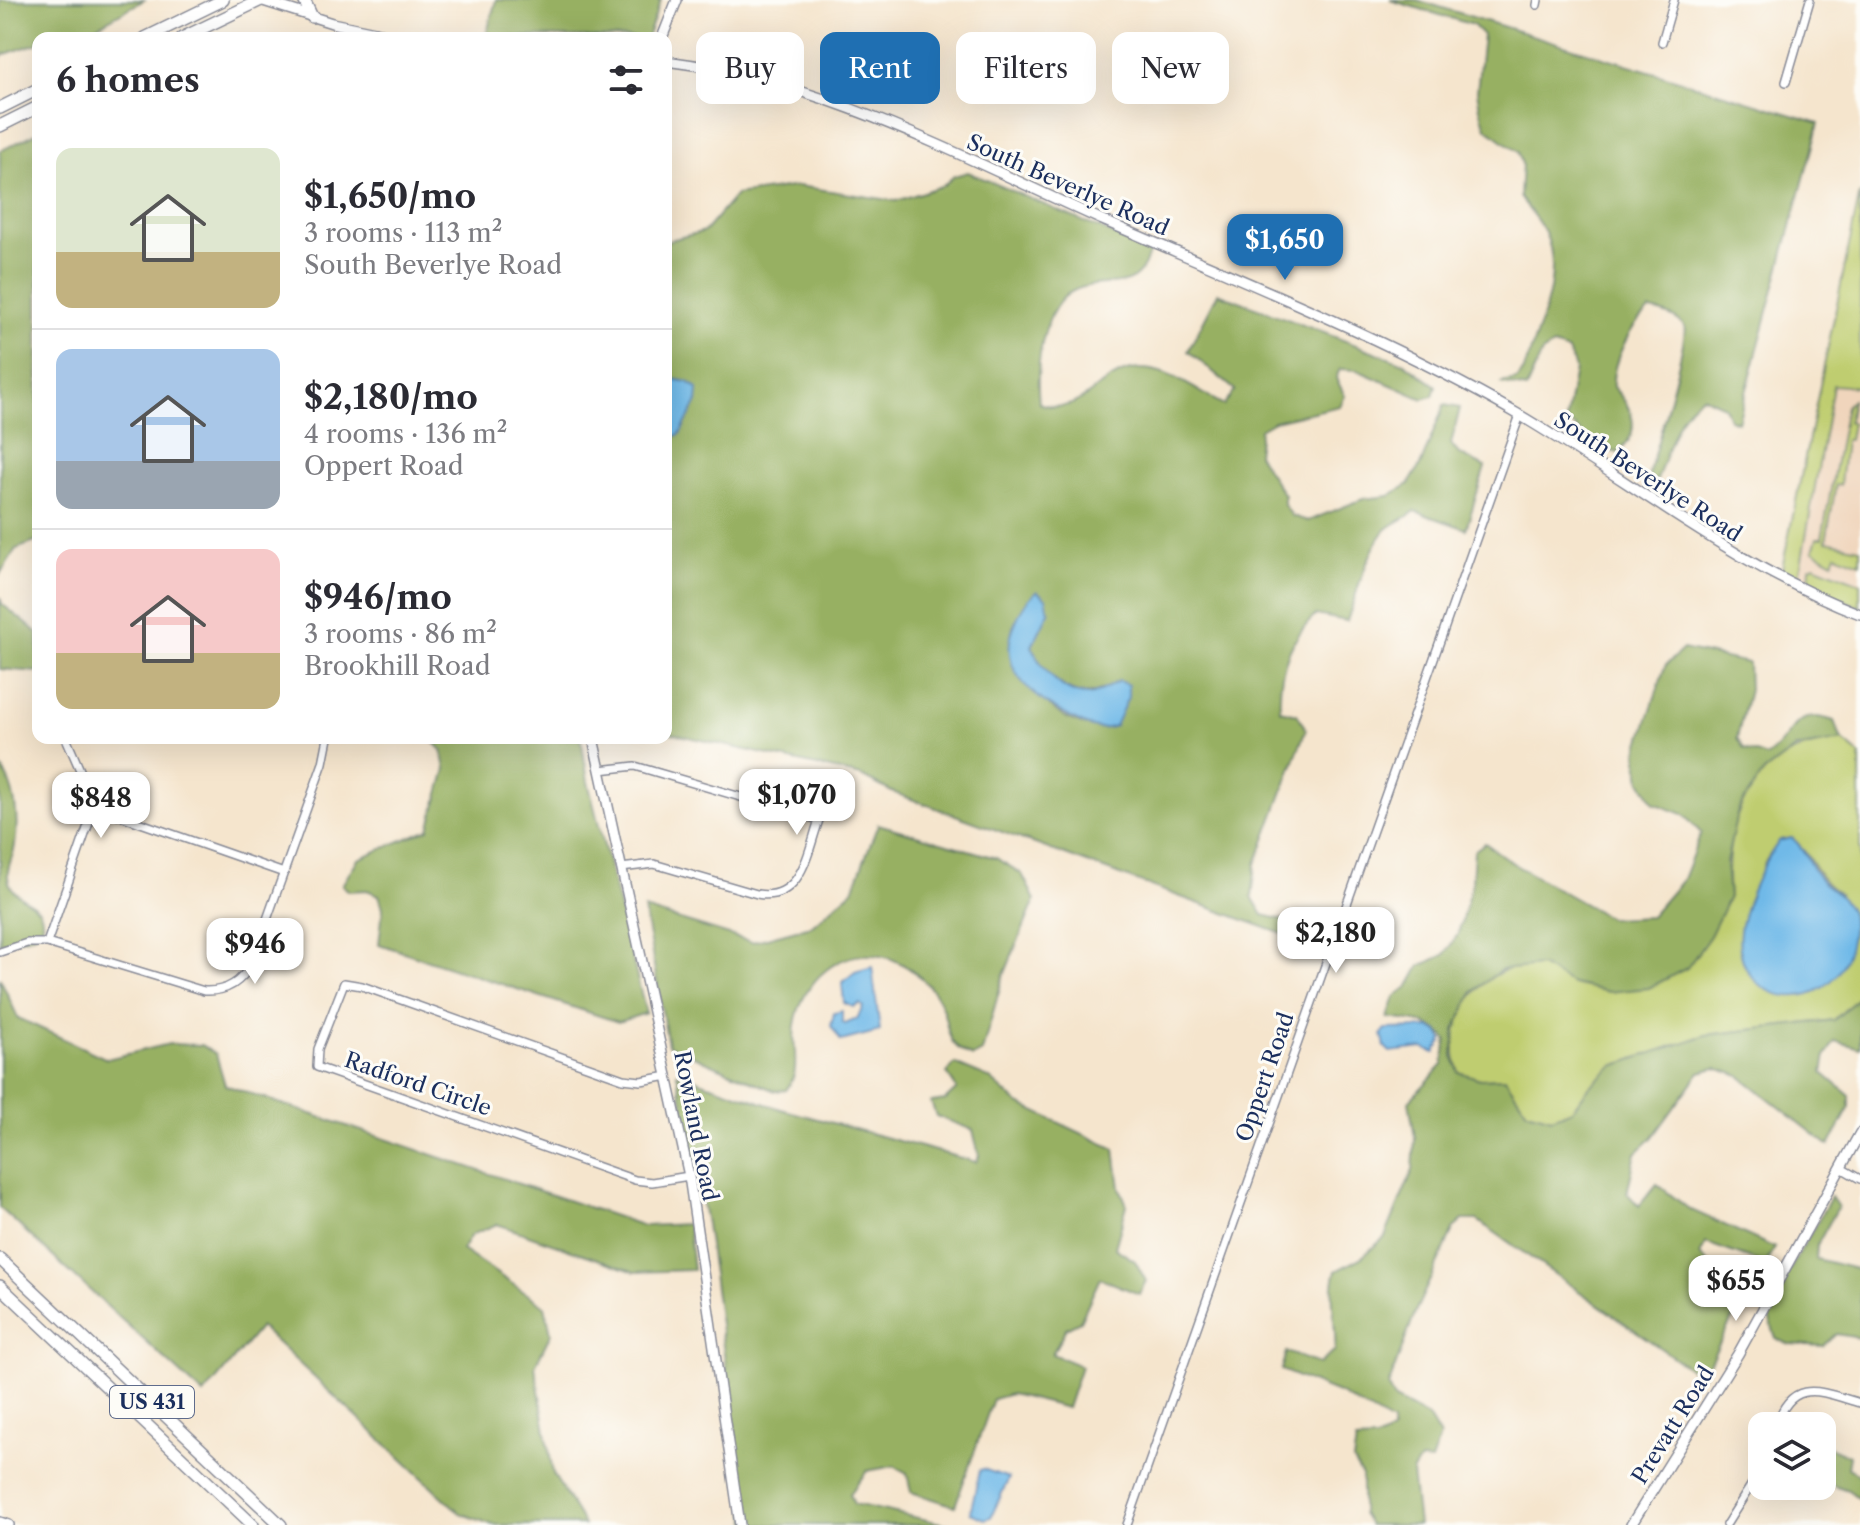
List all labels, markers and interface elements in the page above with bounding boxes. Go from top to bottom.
chip: Buy [696,32,804,104]
chip: Rent [820,32,940,104]
chip: Filters [956,32,1096,104]
chip: New [1112,32,1229,104]
icon: filters [604,58,648,102]
text: 6 homes [56,59,200,101]
street label: South Beverlye Road [963,128,1173,242]
text: $1,650/mo [304,175,476,217]
icon: home [120,180,216,276]
pin: $1,650 [1220,214,1350,282]
text: 3 rooms · 113 m² [304,217,502,249]
text: $1,650 [1245,224,1325,256]
text: South Beverlye Road [304,249,562,281]
text: $2,180/mo [304,376,478,418]
icon: home [120,381,216,477]
street label: South Beverlye Road [1549,406,1747,548]
text: 4 rooms · 136 m² [304,418,507,450]
text: Oppert Road [304,450,464,482]
text: $946/mo [304,576,452,618]
icon: home [120,581,216,677]
text: 3 rooms · 86 m² [304,618,497,650]
text: Brookhill Road [304,650,490,682]
pin: $1,070 [732,769,862,837]
pin: $848 [54,772,148,840]
text: $1,070 [757,779,837,811]
text: $848 [70,782,132,814]
pin: $2,180 [1271,907,1401,975]
text: $2,180 [1295,917,1377,949]
pin: $946 [208,918,302,986]
text: $946 [225,928,285,960]
street label: Oppert Road [1230,1009,1300,1145]
street label: Radford Circle [341,1046,495,1122]
street label: Rowland Road [668,1049,724,1203]
pin: $655 [1689,1255,1783,1323]
text: $655 [1707,1265,1765,1297]
street label: Prevatt Road [1626,1361,1720,1489]
road number: US 431 [110,1386,194,1418]
map controls [1748,1412,1836,1500]
button: layers [1748,1412,1836,1500]

